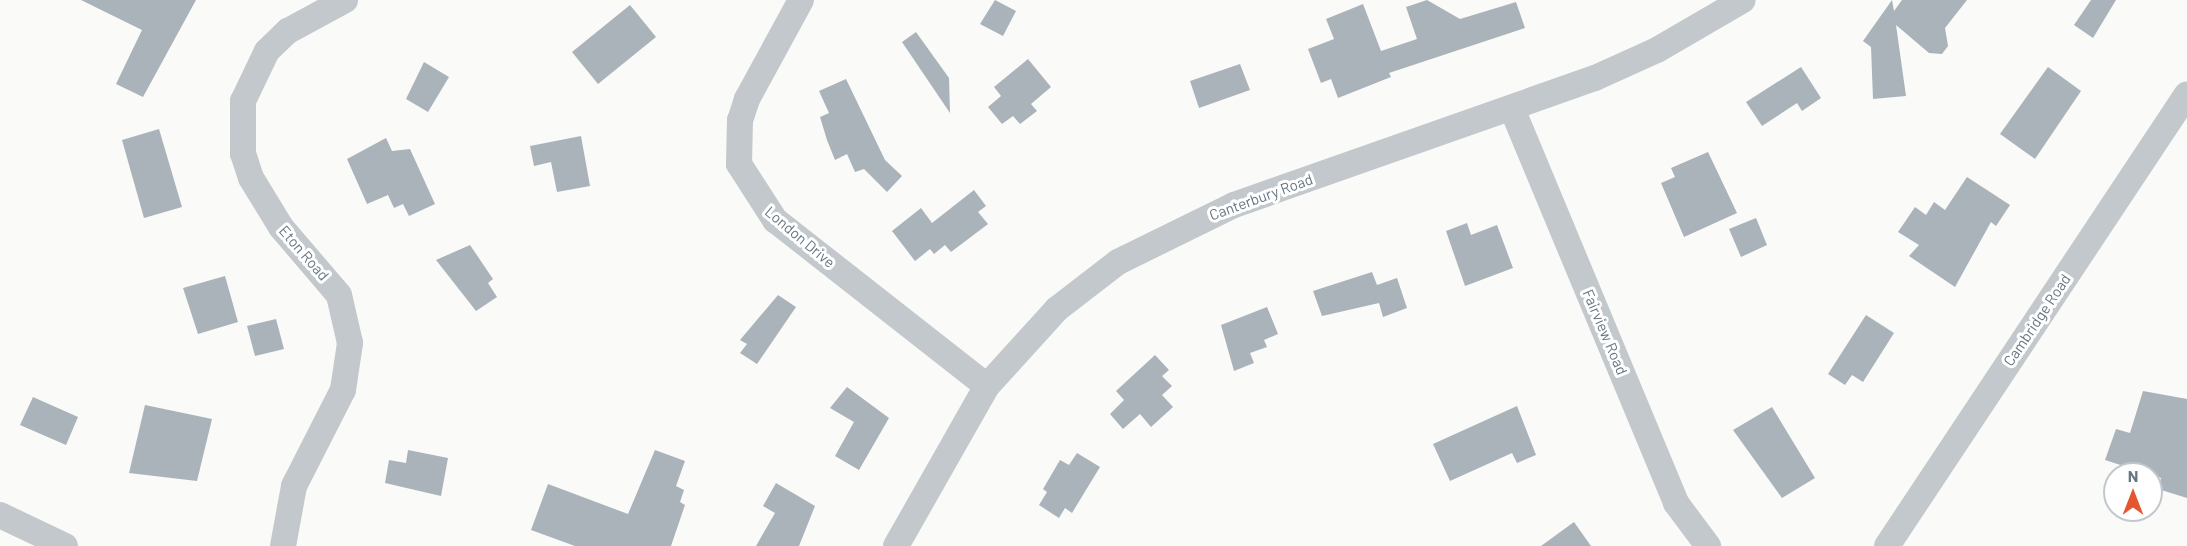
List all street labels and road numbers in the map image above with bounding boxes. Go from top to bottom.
street label: Canterbury Road [1207,170,1315,224]
street label: London Drive [761,203,839,271]
street label: Eton Road [275,222,333,284]
street label: Cambridge Road [2000,271,2074,369]
street label: Fairview Road [1579,287,1631,377]

